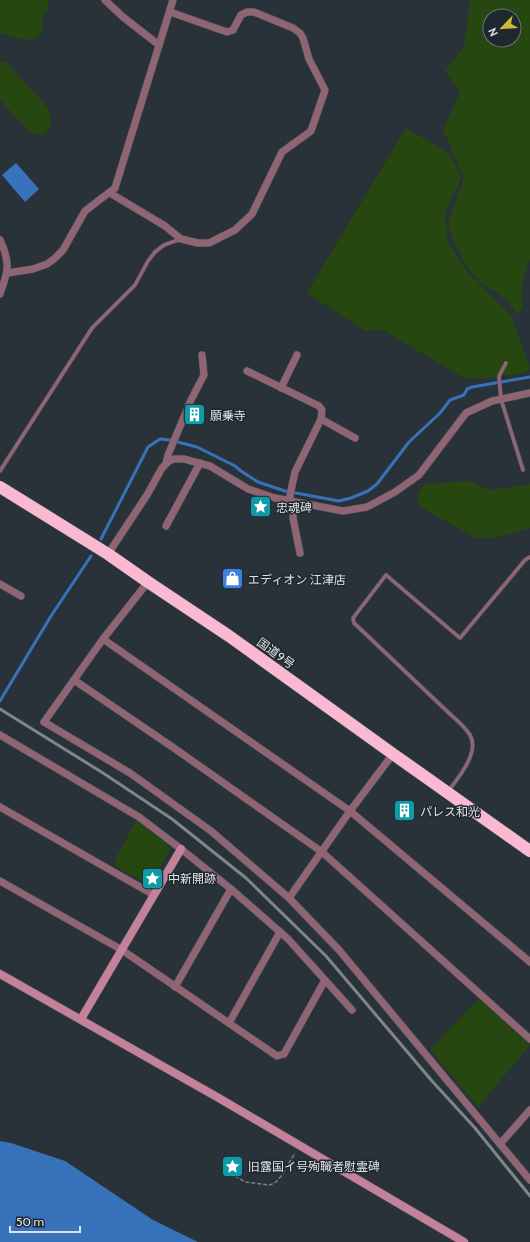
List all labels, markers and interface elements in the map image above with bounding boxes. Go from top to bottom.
north arrow [482,8,522,48]
text: N [485,26,501,39]
building icon: 願乗寺 [181,402,207,428]
place label: 願乗寺 [210,408,246,423]
place icon: 忠魂碑 [247,494,273,520]
place label: 忠魂碑 [276,500,312,515]
shop icon: エディオン 江津店 [219,566,245,592]
place label: エディオン 江津店 [248,572,346,587]
street label: 国道9号 [254,634,298,672]
building icon: パレス和光 [392,798,418,824]
place label: パレス和光 [420,804,480,819]
place icon: 中新開跡 [140,865,166,891]
place label: 中新開跡 [168,871,216,886]
place icon: 旧露国イ号殉職者慰霊碑 [220,1153,246,1179]
place label: 旧露国イ号殉職者慰霊碑 [248,1159,380,1174]
scale bar [10,1208,80,1234]
text: 50 m [16,1214,44,1229]

